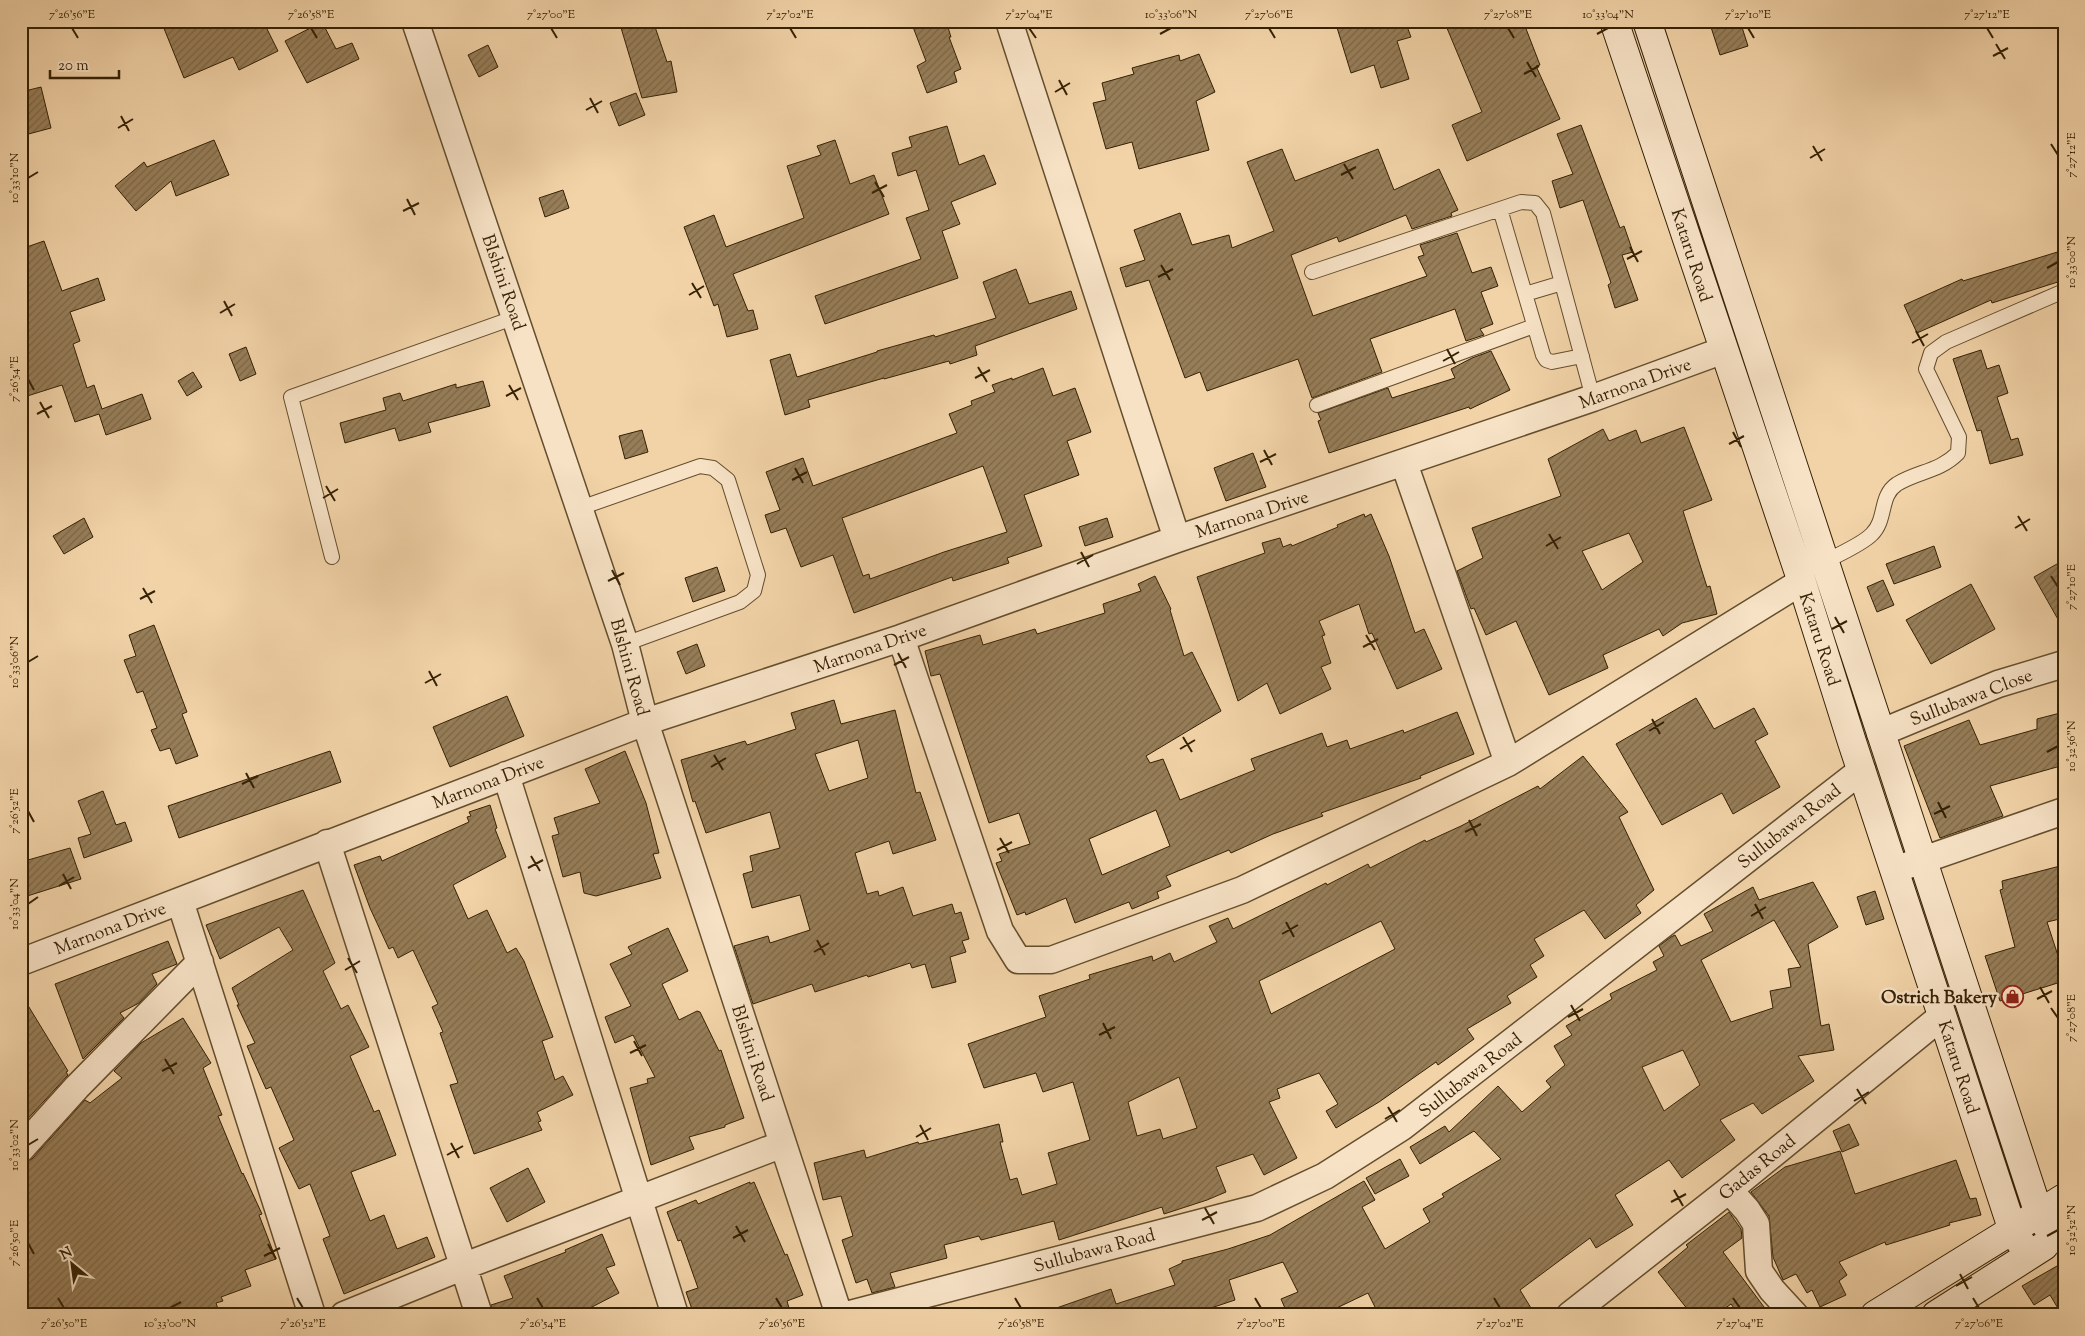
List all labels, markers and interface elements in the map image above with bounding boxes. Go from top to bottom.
text: 7°26'56"E [49,6,96,24]
text: 7°26'58"E [288,6,335,24]
text: 7°27'00"E [527,6,576,24]
text: 7°27'02"E [766,6,814,24]
text: 7°27'04"E [1005,6,1053,24]
text: 10°33'06"N [1145,6,1198,24]
text: 7°27'06"E [1245,6,1294,24]
text: 7°27'08"E [1484,6,1533,24]
text: 10°33'04"N [1582,6,1634,24]
text: 7°27'10"E [1725,6,1772,24]
text: 7°27'12"E [1964,6,2011,24]
scale bar [50,48,119,80]
text: 20 m [58,56,89,77]
text: 7°27'12"E [2063,131,2081,178]
text: 10°33'10"N [6,152,24,203]
street label: Kataru Road [1663,206,1717,306]
street label: BIshini Road [474,231,531,334]
text: 10°33'00"N [2063,235,2081,288]
street label: Marnona Drive [1576,353,1695,417]
text: 7°26'54"E [6,355,24,402]
street label: Marnona Drive [1193,485,1313,546]
text: 7°27'10"E [2063,563,2081,610]
street label: Kataru Road [1791,590,1845,690]
street label: BIshini Road [602,616,654,719]
street label: Marnona Drive [811,618,931,681]
text: 10°33'06"N [6,635,24,688]
street label: Sullubawa Close [1907,664,2037,734]
text: 10°32'56"N [2063,720,2081,772]
street label: Marnona Drive [429,751,548,817]
street label: Sullubawa Road [1733,779,1848,876]
text: 7°26'52"E [6,787,24,834]
text: 10°33'04"N [6,878,24,930]
street label: Marnona Drive [51,897,170,963]
shop icon: Ostrich Bakery [2001,985,2025,1009]
place label: Ostrich Bakery [1881,986,1997,1012]
text: 7°27'08"E [2063,993,2081,1042]
street label: BIshini Road [723,1002,779,1105]
street label: Kataru Road [1930,1018,1984,1118]
street label: Sullubawa Road [1414,1028,1529,1125]
text: 10°33'02"N [6,1119,24,1171]
street label: Gadas Road [1714,1129,1802,1208]
text: 10°32'52"N [2063,1204,2081,1255]
text: 7°26'50"E [6,1219,24,1266]
street label: Sullubawa Road [1031,1223,1158,1281]
north arrow [48,1238,98,1288]
text: N [57,1243,76,1266]
text: 7°26'50"E [41,1315,88,1333]
text: 10°33'00"N [144,1315,197,1333]
text: 7°26'52"E [280,1315,327,1333]
text: 7°26'54"E [520,1315,567,1333]
text: 7°26'56"E [759,1315,806,1333]
text: 7°26'58"E [998,1315,1045,1333]
text: 7°27'00"E [1237,1315,1286,1333]
text: 7°27'02"E [1476,1315,1524,1333]
text: 7°27'04"E [1716,1315,1764,1333]
text: 7°27'06"E [1955,1315,2004,1333]

